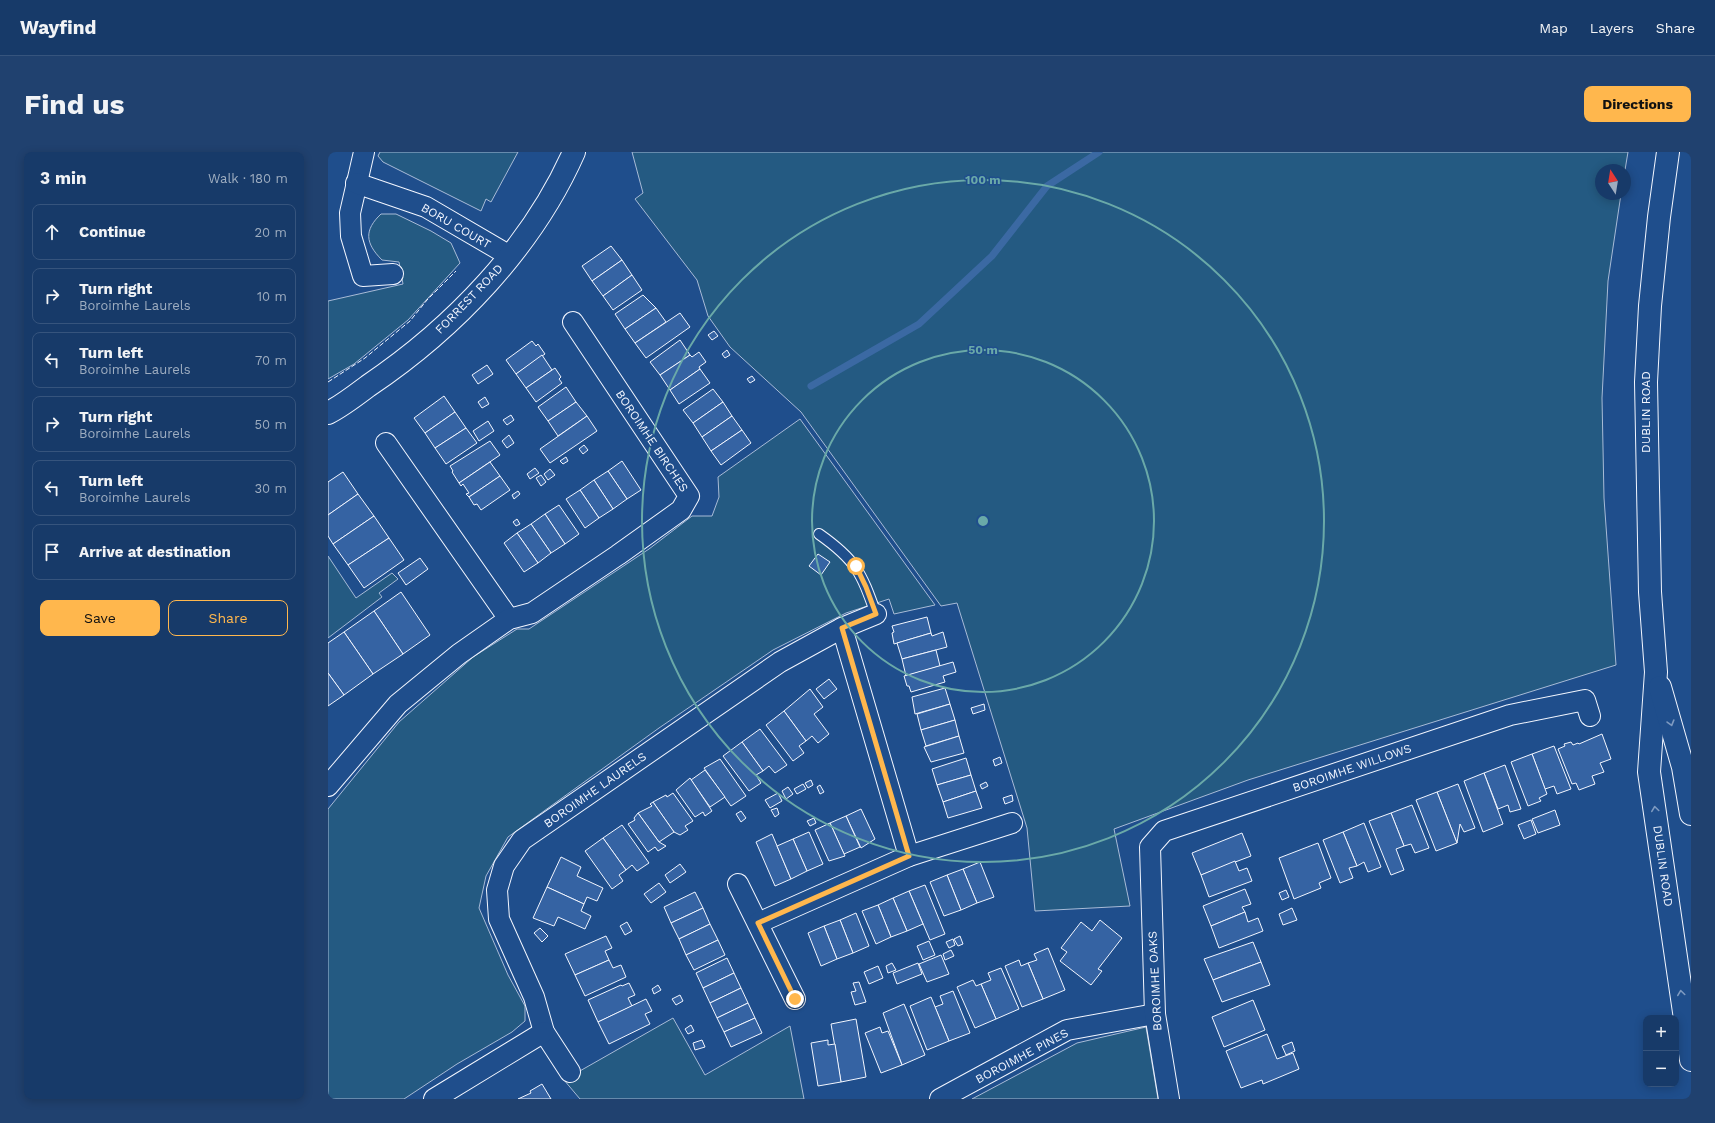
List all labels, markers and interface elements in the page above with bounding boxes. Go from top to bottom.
text: Wayfind [20,16,96,39]
text: Map [1539,20,1568,36]
text: Layers [1590,20,1634,36]
text: Share [1656,20,1695,36]
button: Directions [1584,86,1691,122]
text: Find us [24,88,124,121]
north arrow [1595,164,1631,200]
text: 3 min [40,168,86,188]
text: Walk · 180 m [208,171,288,186]
text: 100 m [965,173,1001,187]
street label: BORU COURT [419,200,493,252]
icon: ahead [41,221,63,243]
text: Continue [79,223,146,241]
text: 20 m [255,225,287,240]
street label: FORREST ROAD [432,261,506,337]
text: Turn right [79,280,152,298]
icon: right [41,285,63,307]
text: 10 m [257,289,287,304]
text: Boroimhe Laurels [79,298,191,313]
text: 50 m [968,343,998,357]
text: Turn left [79,344,143,362]
icon: left [41,349,63,371]
text: 70 m [255,353,287,368]
text: Boroimhe Laurels [79,362,191,377]
street label: DUBLIN ROAD [1639,371,1653,453]
street label: BOROIMHE BIRCHES [613,387,691,495]
text: Turn right [79,408,152,426]
icon: right [41,413,63,435]
text: 50 m [255,417,287,432]
text: Boroimhe Laurels [79,426,191,441]
text: Turn left [79,472,143,490]
icon: left [41,477,63,499]
text: 30 m [255,481,287,496]
text: Boroimhe Laurels [79,490,191,505]
centre of rings [976,514,990,528]
icon: arrive [41,541,63,563]
text: Arrive at destination [79,543,231,561]
route start [847,557,865,575]
button: Save [40,600,160,636]
button: Share [168,600,288,636]
one-way arrow [1666,719,1675,726]
street label: BOROIMHE WILLOWS [1291,741,1413,795]
street label: BOROIMHE LAURELS [541,749,649,831]
one-way arrow [1651,806,1660,812]
street label: DUBLIN ROAD [1650,825,1676,907]
street label: BOROIMHE OAKS [1145,931,1165,1031]
route end [786,990,804,1008]
one-way arrow [1677,990,1686,996]
map controls [1643,1015,1679,1087]
button: + [1643,1015,1679,1051]
street label: BOROIMHE PINES [973,1026,1071,1086]
button: − [1643,1051,1679,1087]

